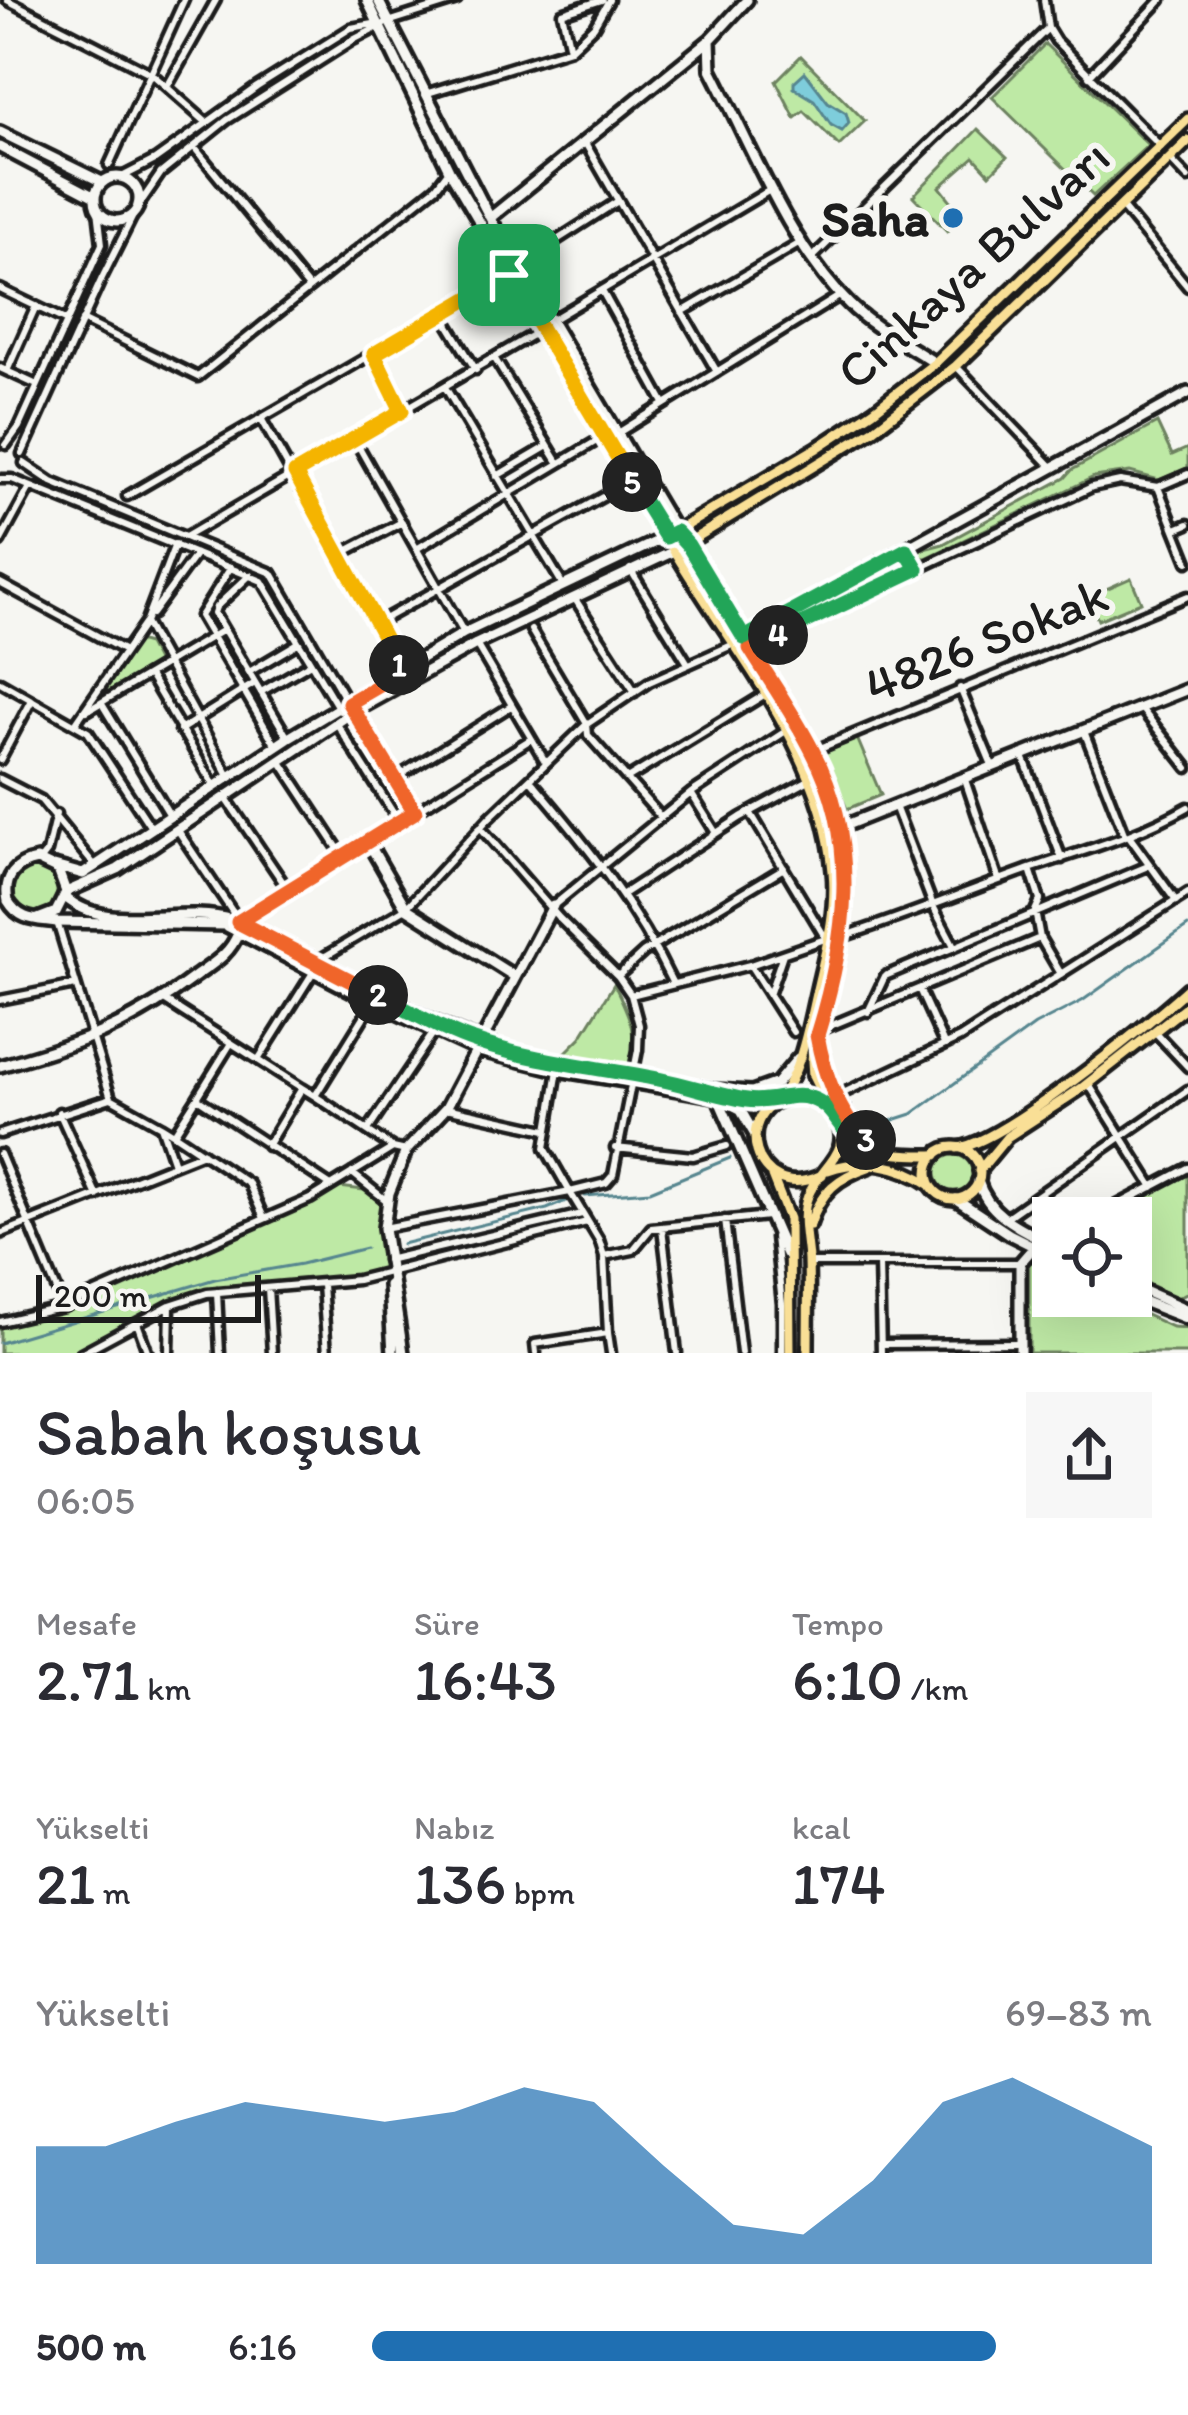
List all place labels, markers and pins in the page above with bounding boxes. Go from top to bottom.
place label: Saha [821,188,929,249]
marker: Saha [940,205,966,231]
pin [458,224,560,326]
pin: 5 [602,452,662,512]
pin: 4 [748,605,808,665]
pin: 1 [369,635,429,695]
pin: 2 [348,965,408,1025]
pin: 3 [836,1110,896,1170]

